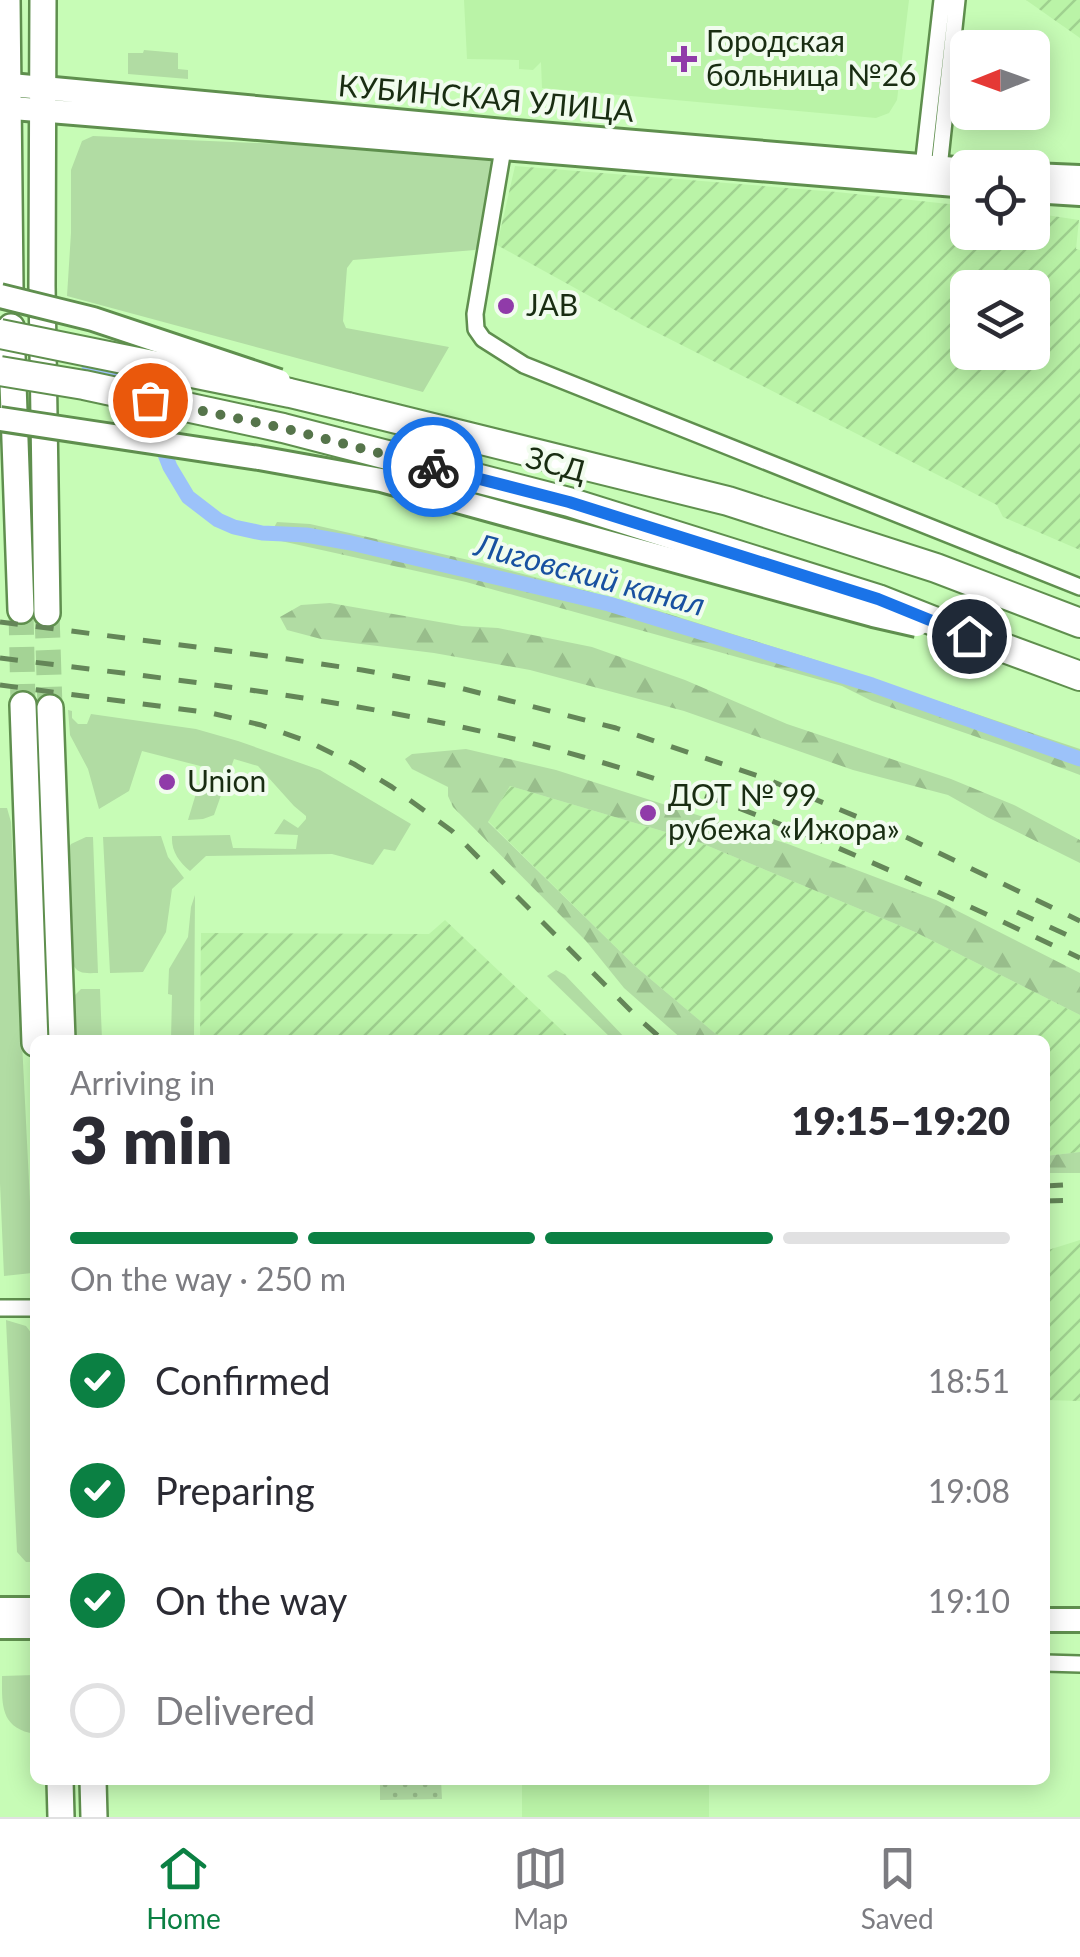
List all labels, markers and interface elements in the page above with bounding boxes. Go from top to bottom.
place label: Городская больница №26 [706,22,916,92]
north arrow [950,30,1050,130]
map controls [950,30,1050,370]
marker: Городская больница №26 [671,46,697,72]
street label: КУБИНСКАЯ УЛИЦА [337,66,636,128]
button: locate [950,150,1050,250]
button: layers [950,270,1050,370]
place label: JAB [526,286,578,322]
marker: JAB [495,295,517,317]
pin [108,358,193,443]
icon: bag [123,373,178,428]
courier [383,417,483,517]
street label: ЗСД [522,438,591,488]
icon: bike [406,440,461,495]
water label: Лиговский канал [469,524,710,623]
pin [927,594,1012,679]
icon: home [942,609,997,664]
place label: Union [187,762,266,798]
marker: Union [156,771,178,793]
place label: ДОТ № 99 рубежа «Ижора» [668,776,900,846]
marker: ДОТ № 99 рубежа «Ижора» [637,802,659,824]
text: Arriving in [70,1063,215,1102]
text: 19:15–19:20 [791,1097,1010,1143]
text: 3 min [70,1100,232,1178]
text: On the way · 250 m [70,1259,346,1298]
icon: check [70,1353,125,1408]
text: Confirmed [155,1357,331,1403]
text: 18:51 [928,1361,1010,1400]
icon: check [70,1463,125,1518]
text: Preparing [155,1467,315,1513]
text: 19:08 [928,1471,1010,1510]
icon: check [70,1573,125,1628]
text: On the way [155,1577,347,1623]
text: 19:10 [928,1581,1010,1620]
text: Delivered [155,1687,315,1733]
tab: Home [146,1841,221,1935]
tab: Map [513,1841,568,1935]
tab: Saved [861,1841,934,1935]

